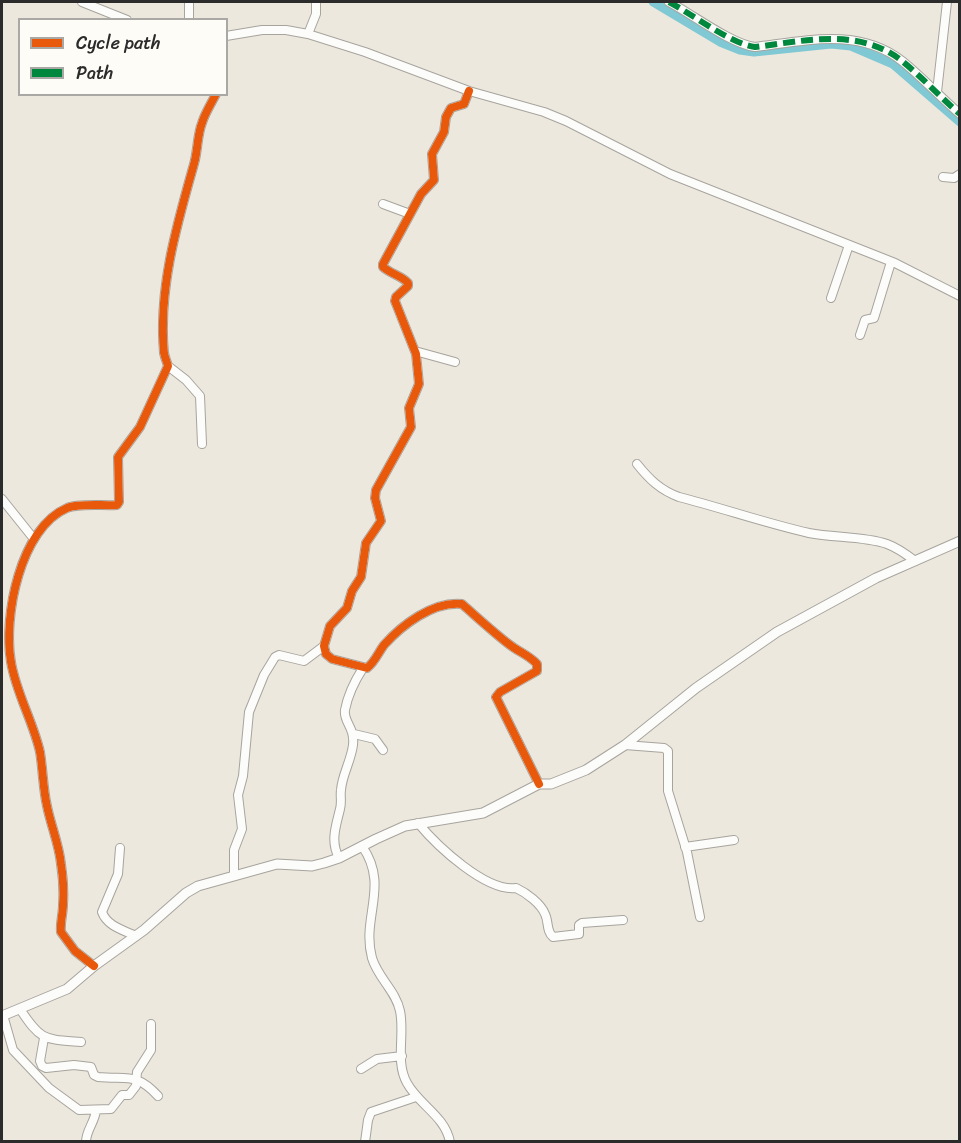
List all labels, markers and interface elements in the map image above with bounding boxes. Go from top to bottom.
legend [18,18,228,96]
text: Cycle path [76,27,160,59]
text: Path [76,57,113,89]

